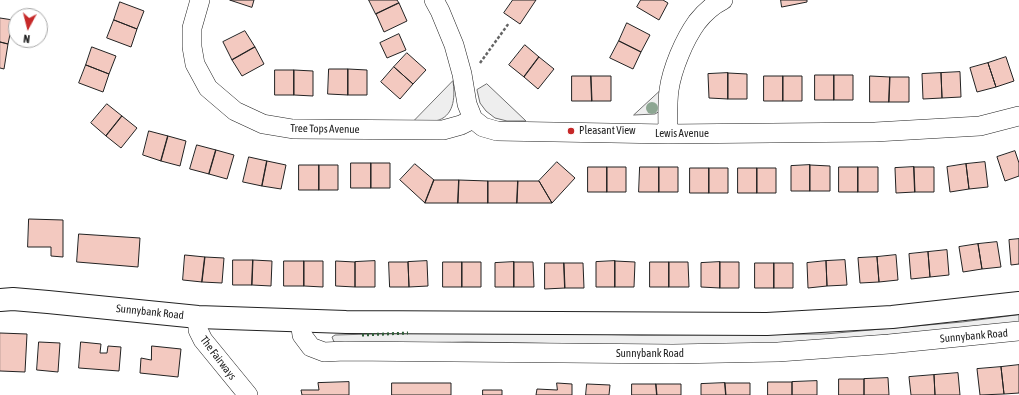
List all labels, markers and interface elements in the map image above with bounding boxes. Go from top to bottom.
north arrow [8,8,48,48]
text: N [23,33,31,45]
street label: Tree Tops Avenue [290,122,360,136]
place label: Pleasant View [579,124,636,138]
marker: Pleasant View [566,126,576,136]
street label: Lewis Avenue [655,127,709,141]
street label: Sunnybank Road [115,302,185,322]
street label: Sunnybank Road [939,326,1009,346]
street label: The Fairways [197,333,239,383]
street label: Sunnybank Road [616,347,684,361]

